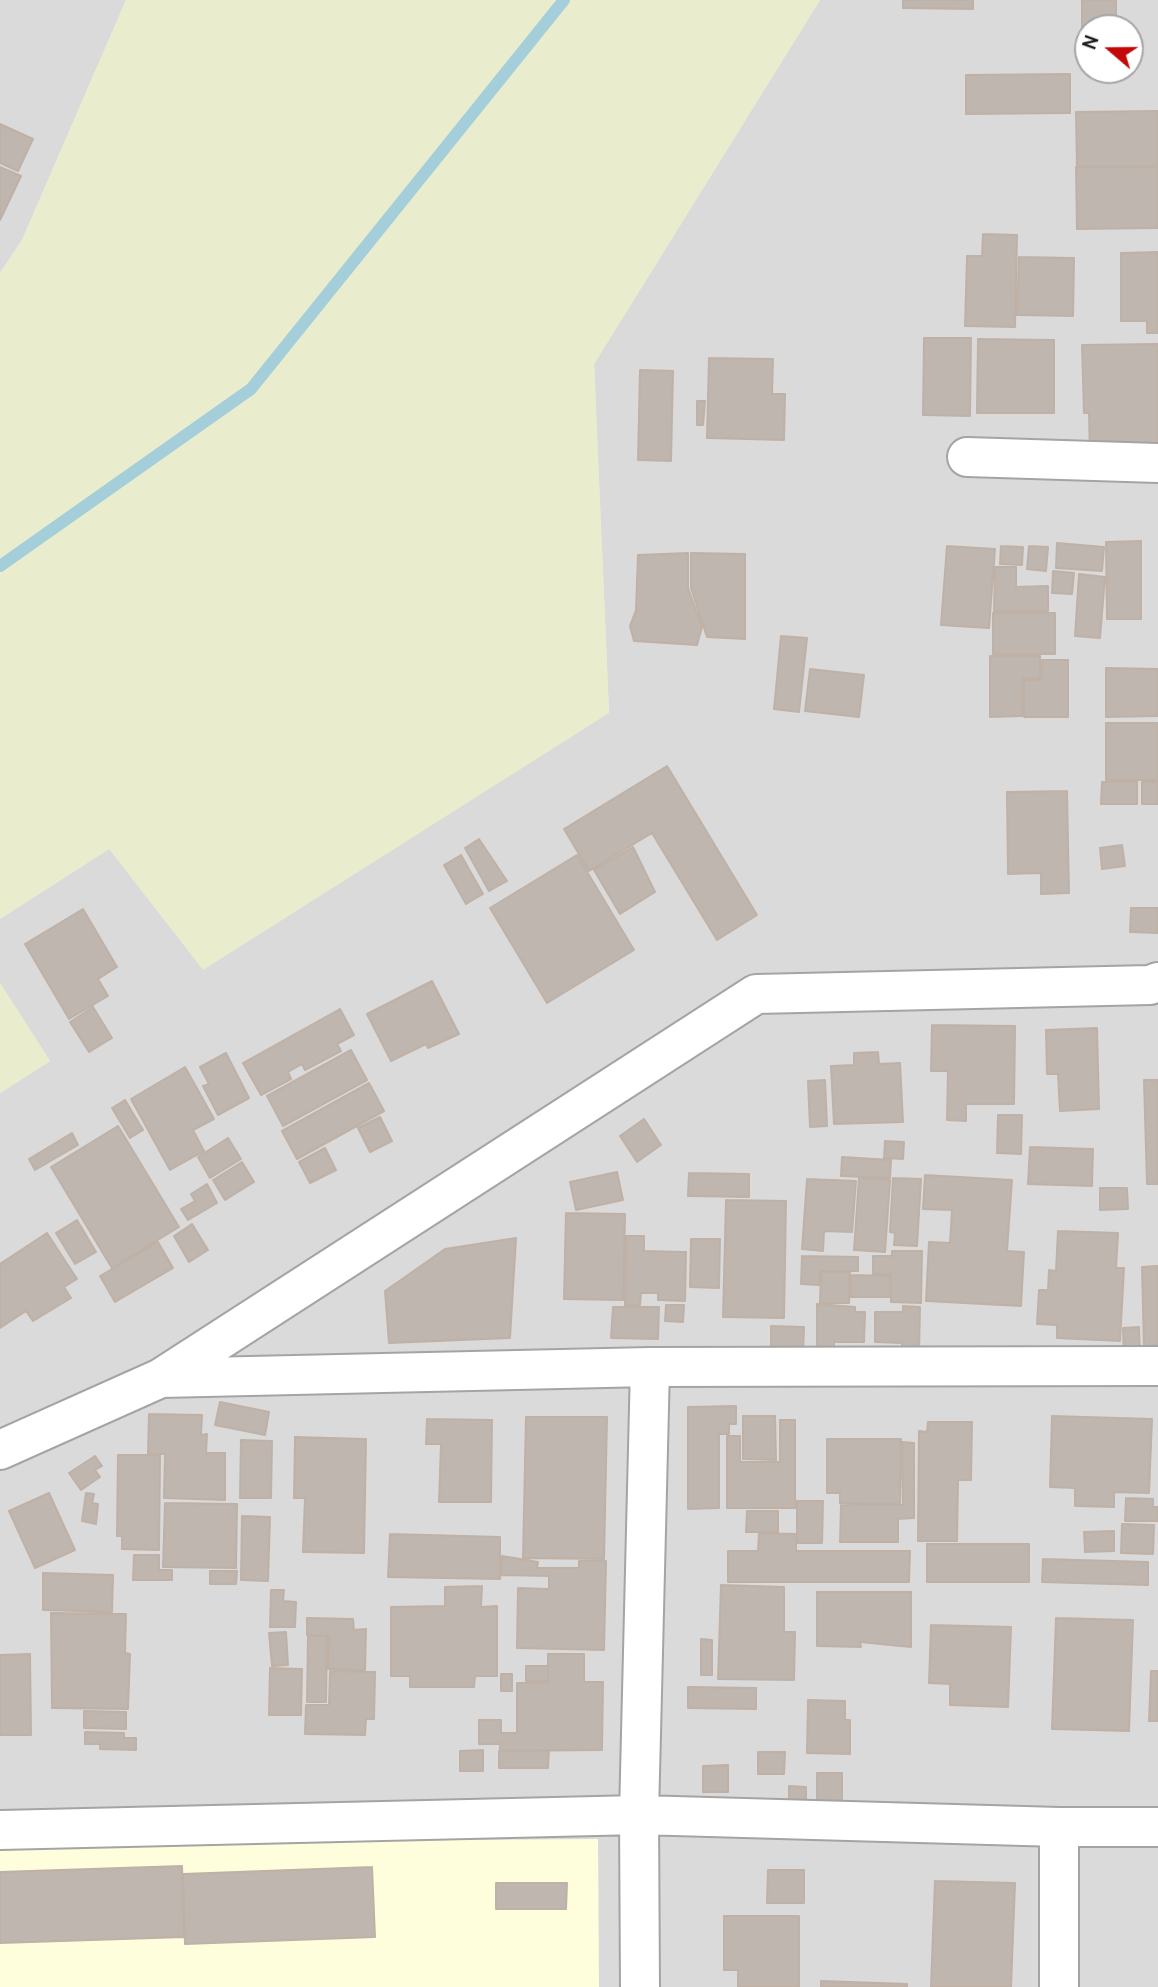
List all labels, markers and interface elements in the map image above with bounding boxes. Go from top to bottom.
north arrow [1074,14,1144,84]
text: N [1078,32,1104,53]

